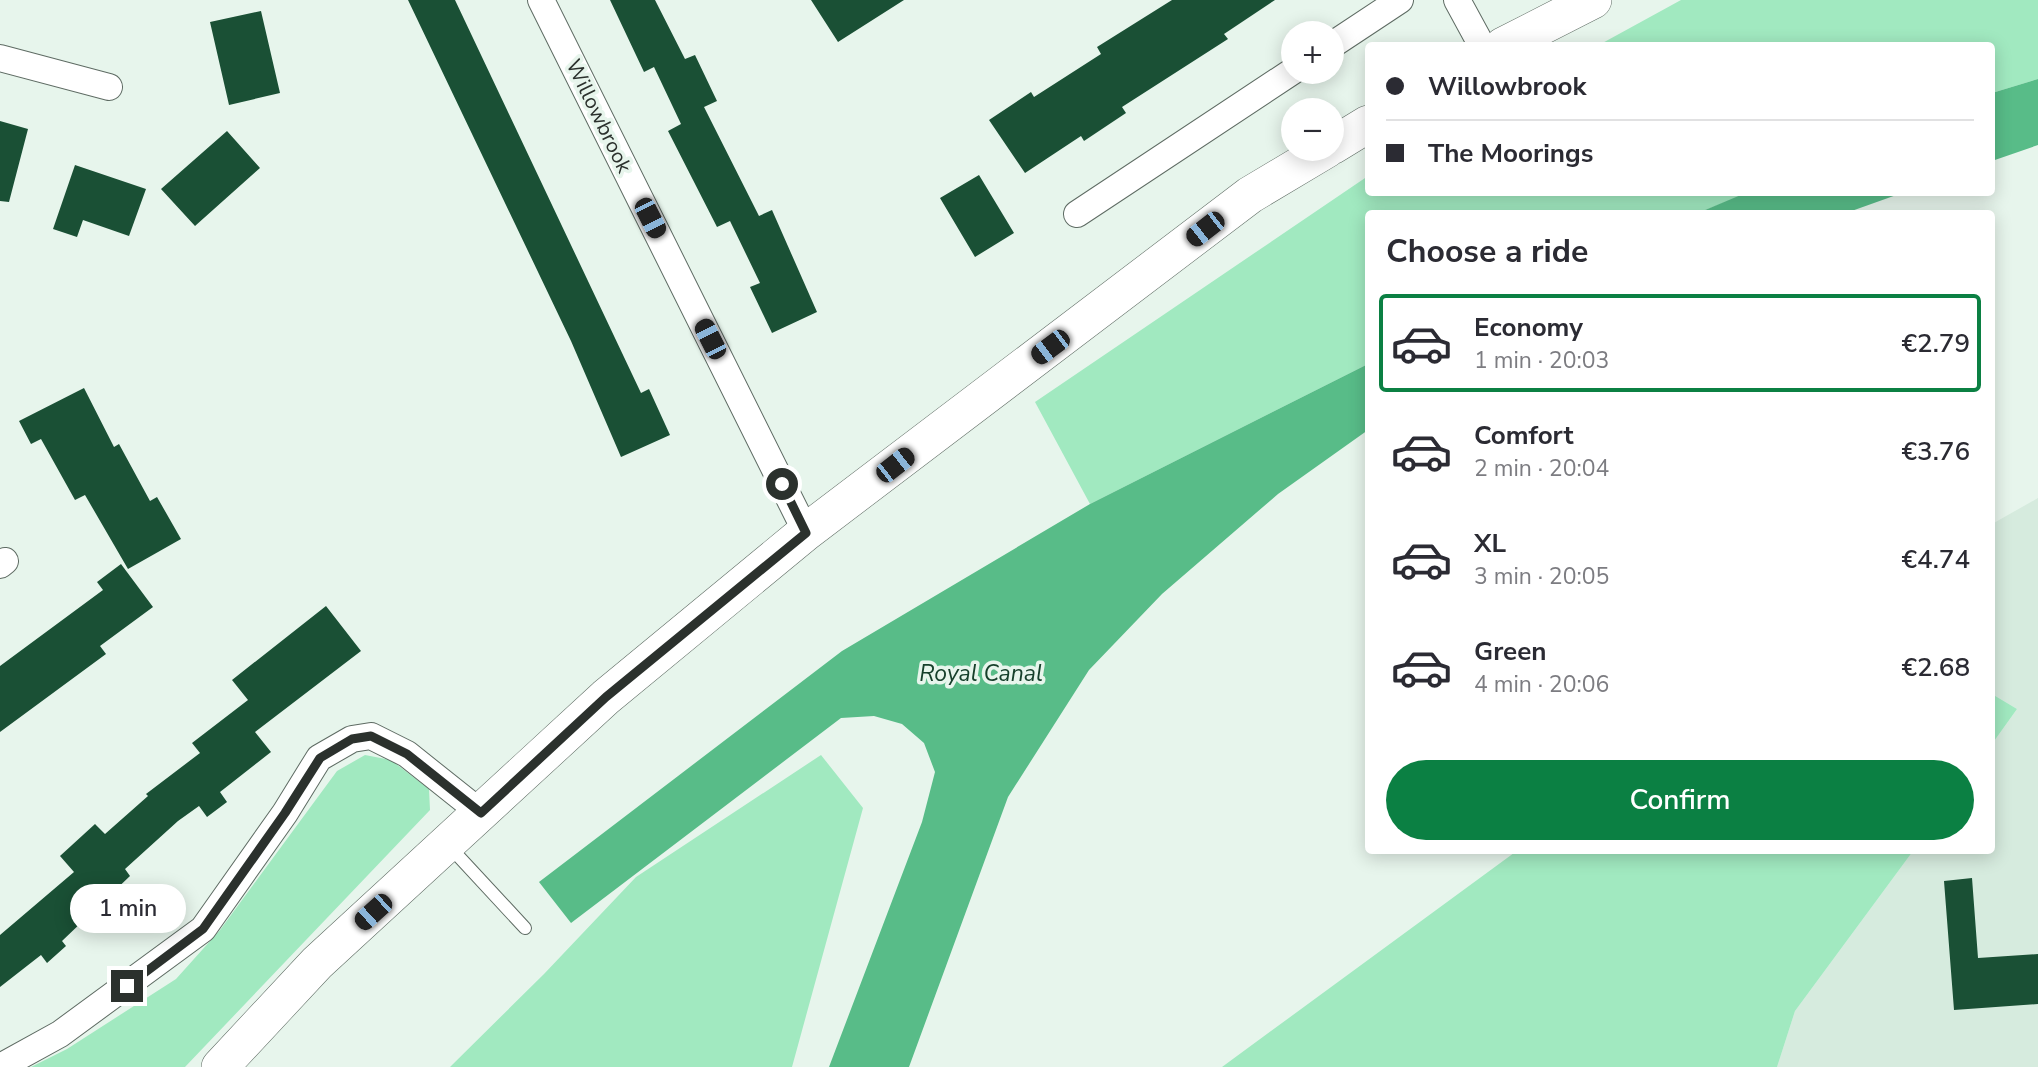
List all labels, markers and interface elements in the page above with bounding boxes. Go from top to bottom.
map controls [1281,21,1344,161]
button: + [1281,21,1344,84]
street label: Willowbrook [559,55,639,178]
text: Willowbrook [1428,69,1586,104]
button: − [1281,98,1344,161]
text: The Moorings [1428,136,1593,171]
car [632,195,669,241]
car [1182,208,1229,250]
text: Choose a ride [1386,230,1588,273]
text: Economy [1474,310,1583,345]
icon: car [1390,312,1453,375]
car [692,316,729,362]
car [1027,326,1074,368]
text: €2.79 [1901,326,1970,361]
text: 1 min · 20:03 [1474,345,1609,376]
text: Comfort [1474,418,1574,453]
icon: car [1390,420,1453,483]
text: €3.76 [1901,434,1970,469]
car [872,444,919,486]
text: 2 min · 20:04 [1474,453,1609,484]
route start [766,468,798,500]
text: XL [1474,526,1506,561]
icon: car [1390,528,1453,591]
text: €4.74 [1901,542,1970,577]
text: 3 min · 20:05 [1474,561,1609,592]
text: Green [1474,634,1547,669]
icon: car [1390,636,1453,699]
text: €2.68 [1901,650,1970,685]
water label: Royal Canal [919,658,1043,689]
text: 4 min · 20:06 [1474,669,1609,700]
button: Confirm [1386,760,1974,840]
callout: 1 min [69,884,185,934]
car [351,890,396,934]
text: 1 min [99,893,157,924]
route end [111,970,143,1002]

